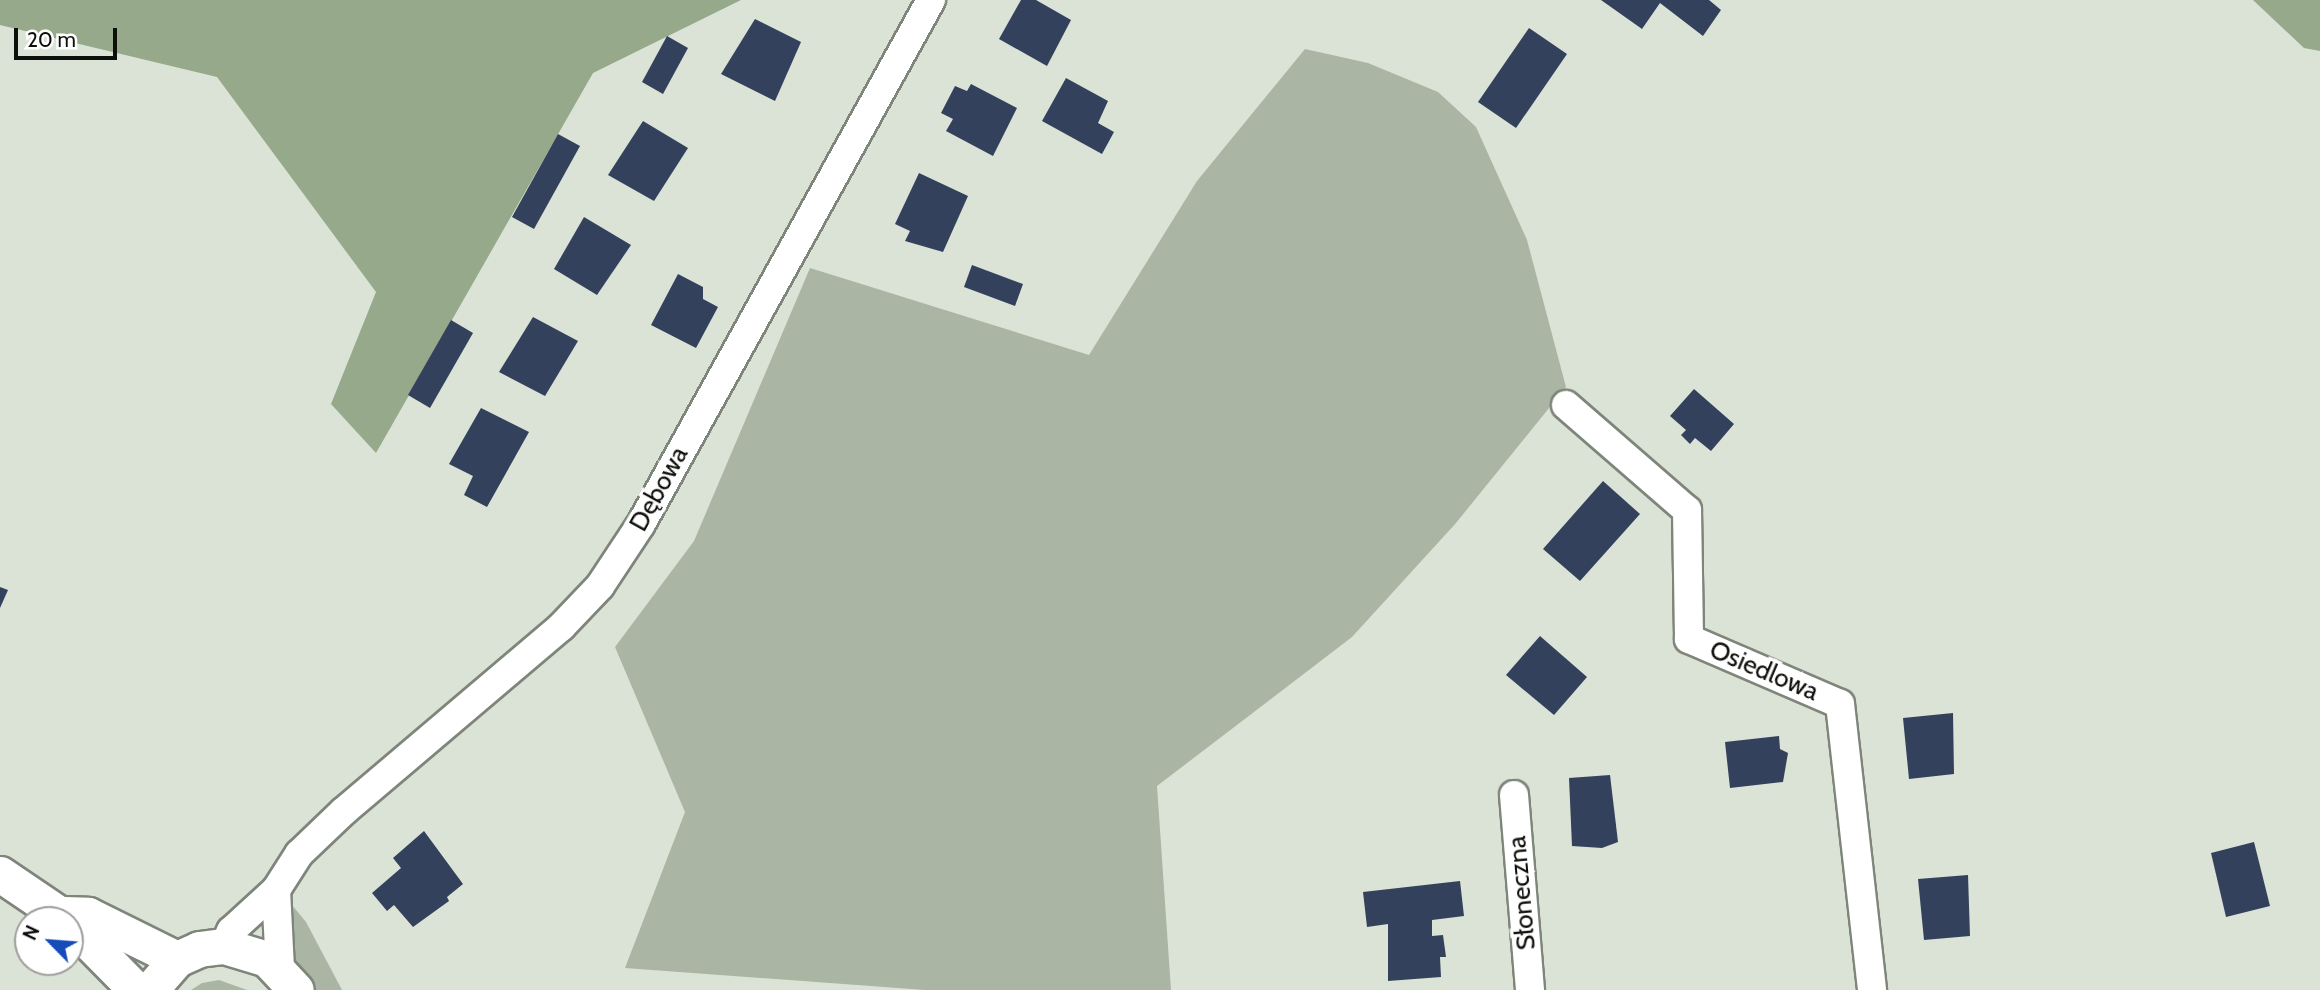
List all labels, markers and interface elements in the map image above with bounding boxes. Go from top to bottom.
scale bar [18,14,121,58]
text: 20 m [27,27,76,52]
street label: Dębowa [623,441,695,537]
street label: Osiedlowa [1705,634,1823,708]
street label: Słoneczna [1501,835,1543,951]
north arrow [14,906,84,976]
text: N [18,922,45,944]

